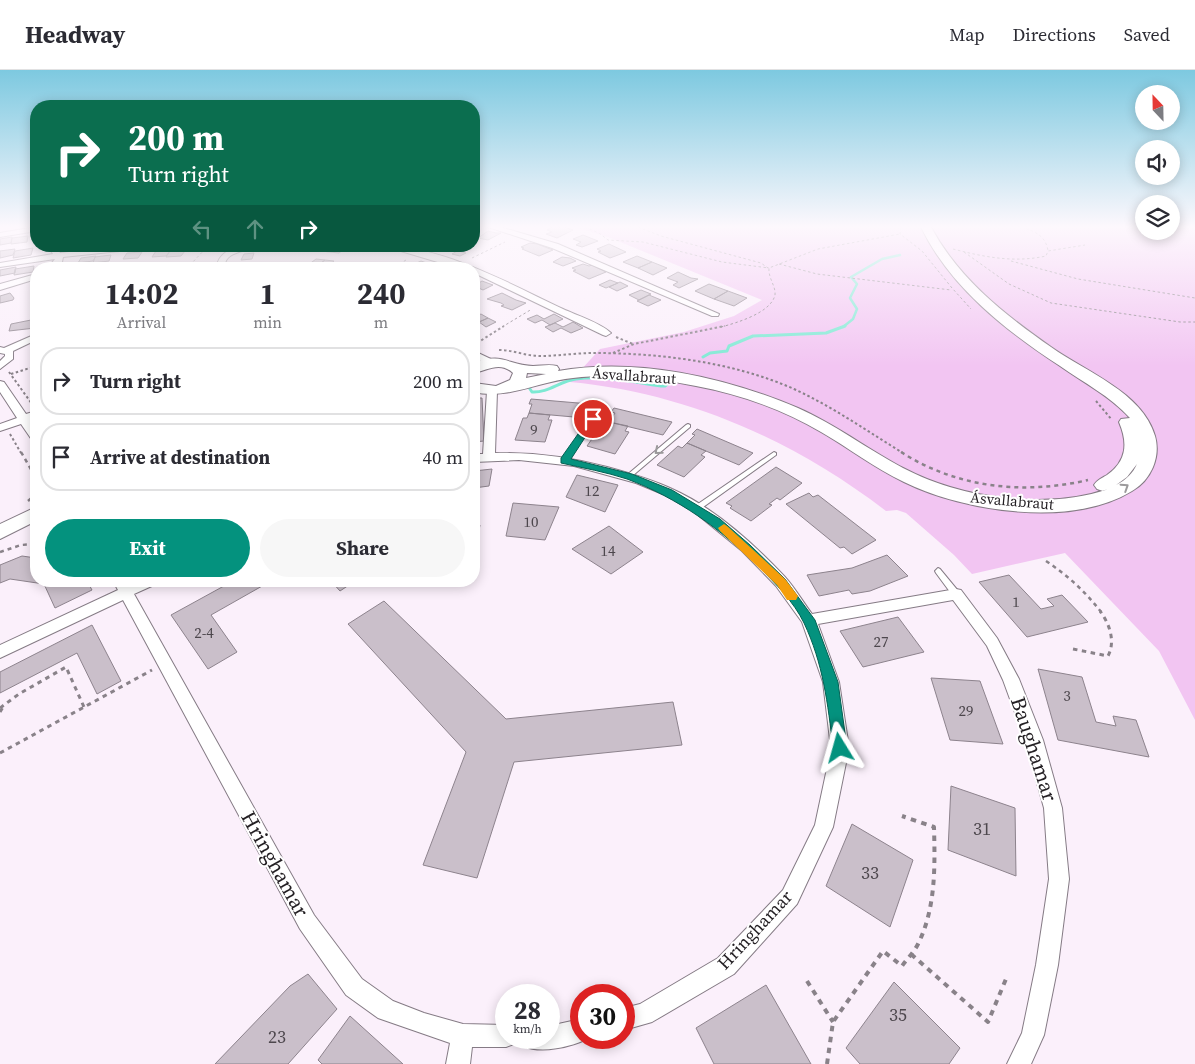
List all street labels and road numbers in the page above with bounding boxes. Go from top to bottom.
street label: Ásvallabraut [591,362,677,389]
street label: Ásvallabraut [969,486,1055,515]
street label: Baughamar [1004,693,1065,805]
street label: Hringhamar [234,806,316,922]
street label: Hringhamar [711,884,798,975]

